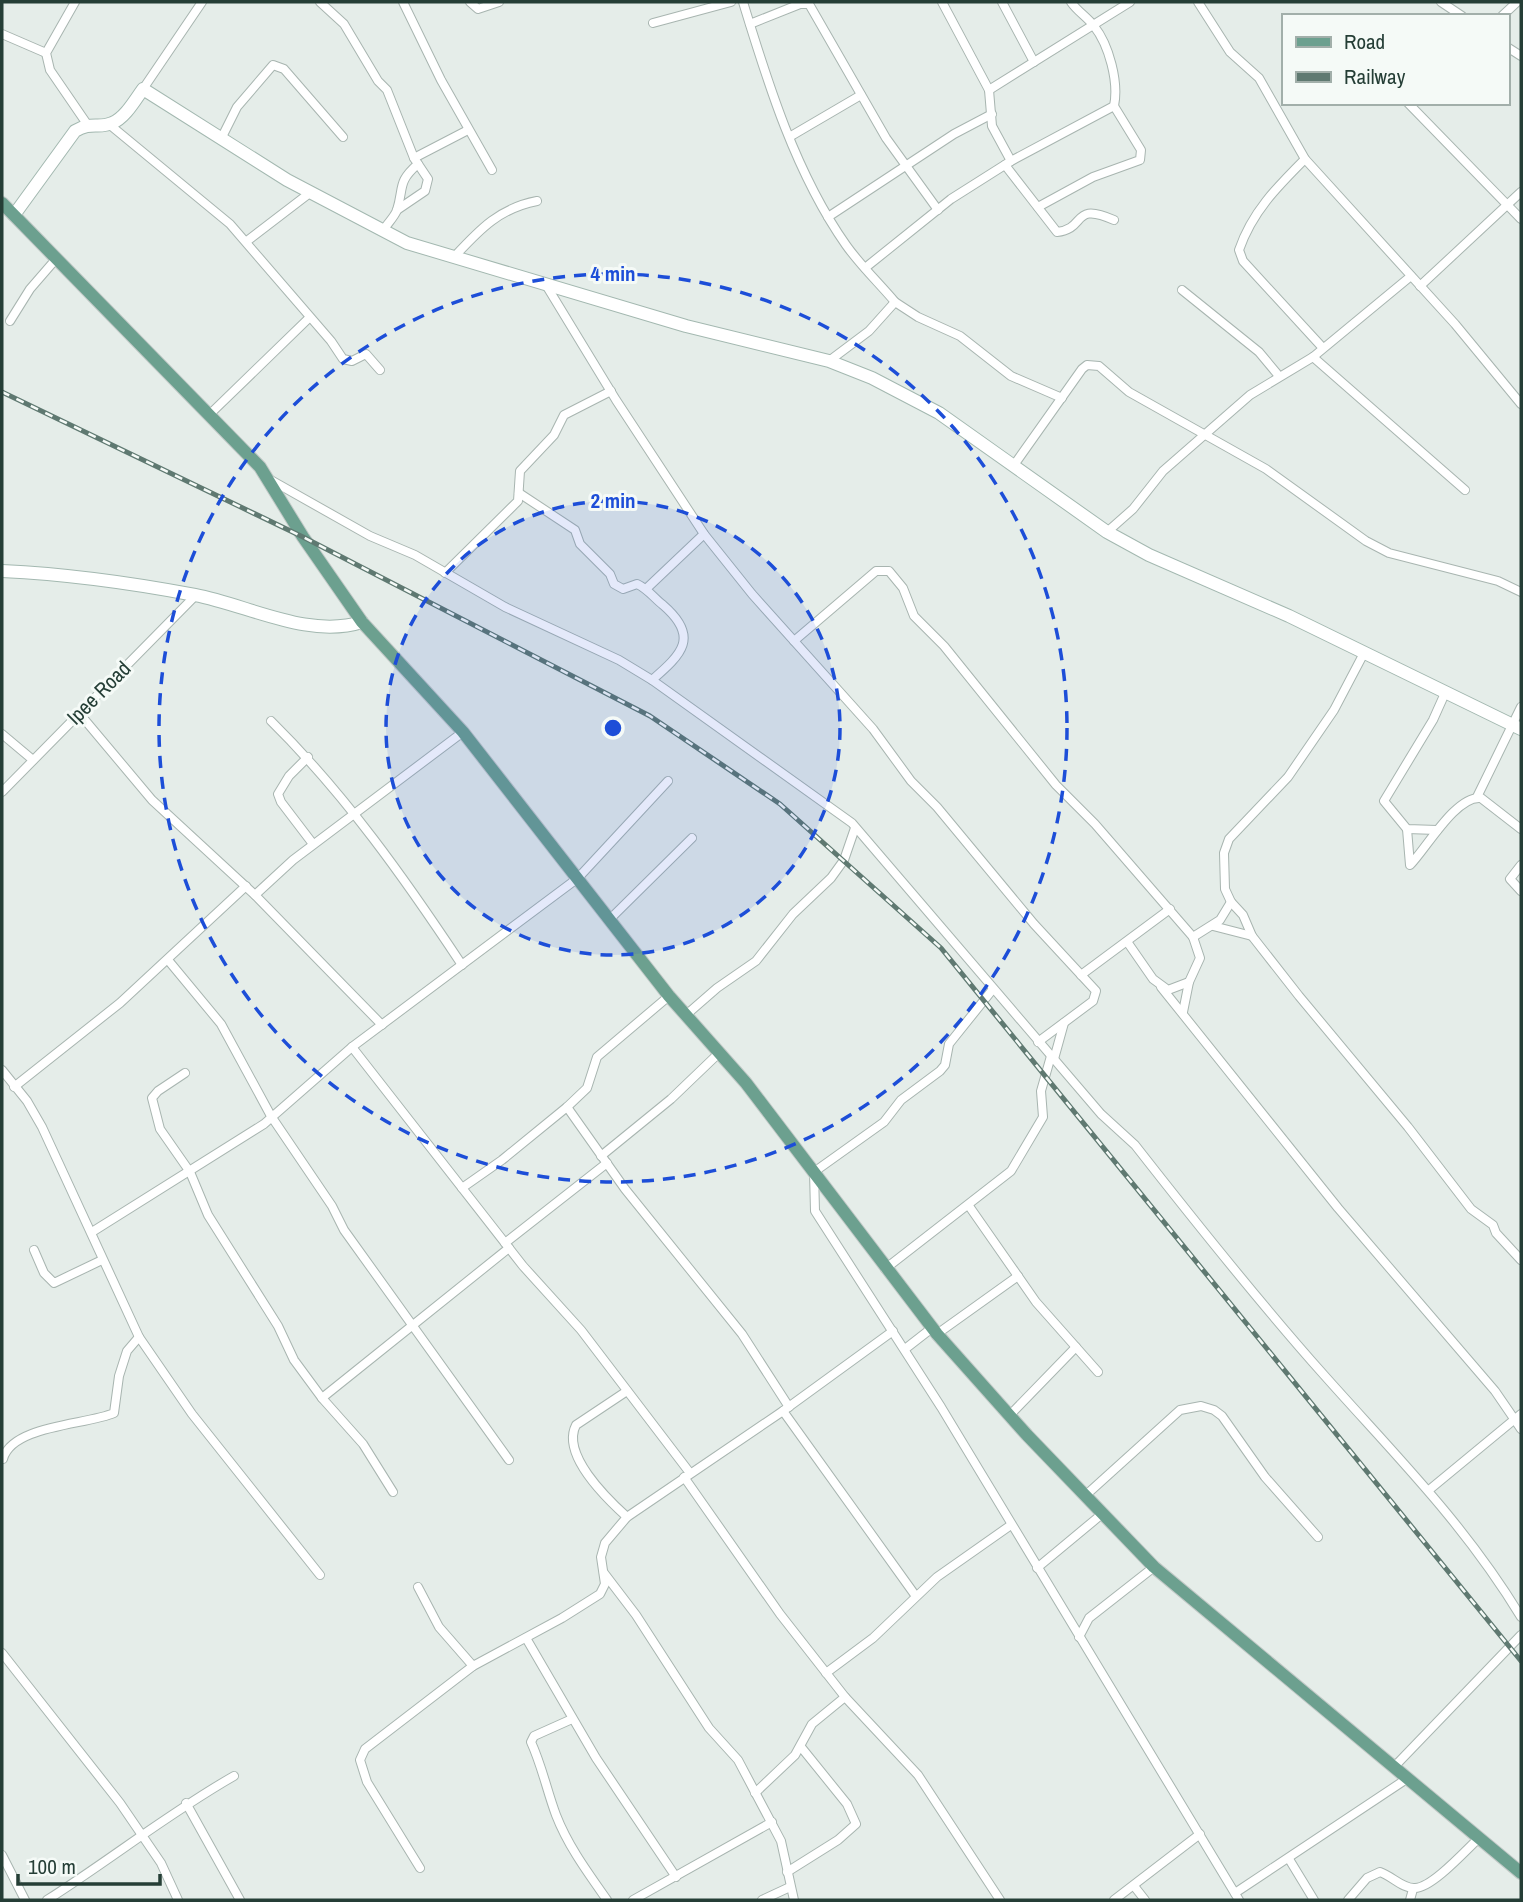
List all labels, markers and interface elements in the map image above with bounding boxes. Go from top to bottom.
legend [1282,14,1509,105]
text: Road [1344,27,1385,56]
text: Railway [1344,62,1406,91]
text: 4 min [591,259,635,288]
text: 2 min [591,486,635,515]
street label: Ipee Road [60,654,137,731]
centre of rings [601,716,625,740]
scale bar [18,1842,159,1886]
text: 100 m [28,1852,76,1881]

